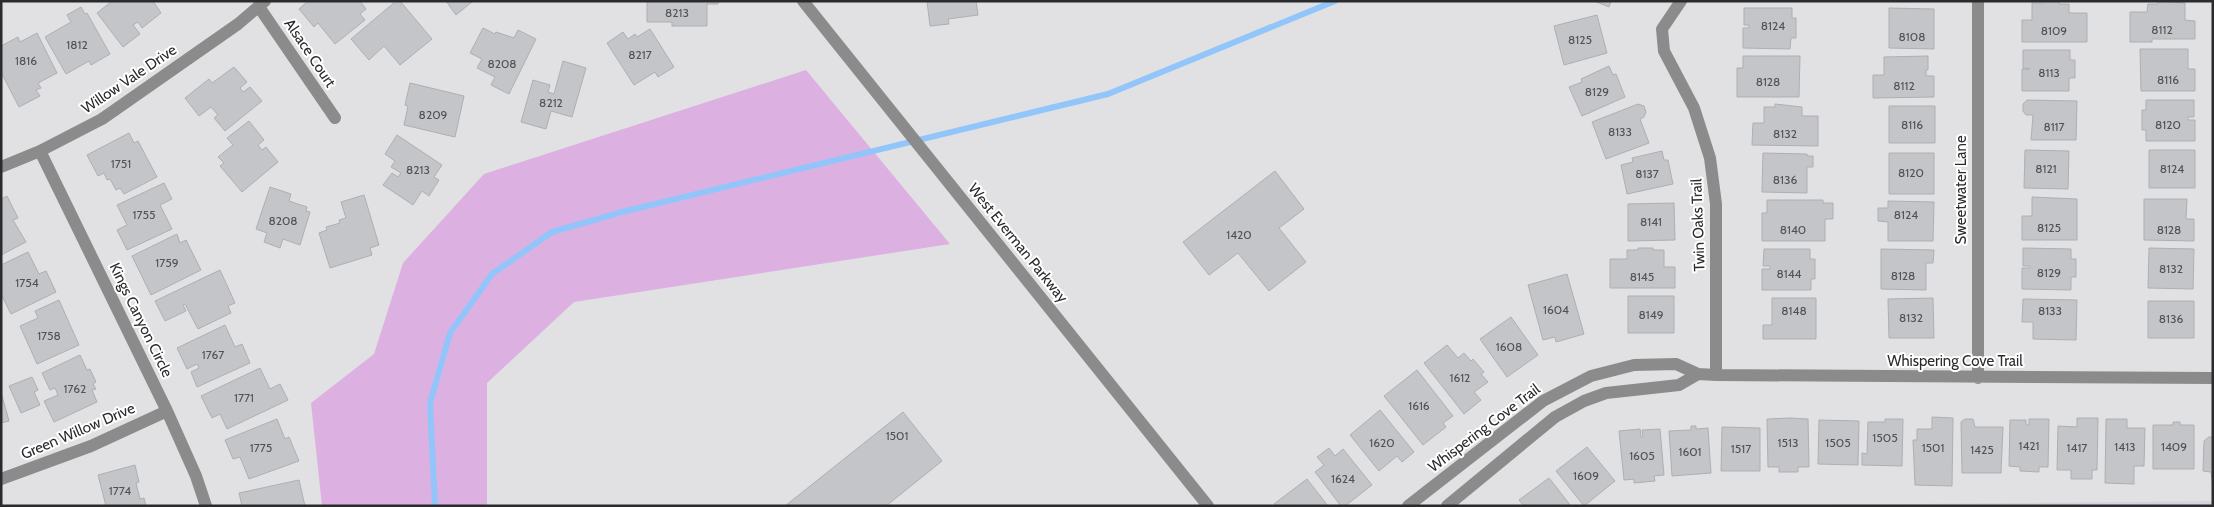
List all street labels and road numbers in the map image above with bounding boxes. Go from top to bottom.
street label: Alsace Court [281,15,339,91]
street label: Willow Vale Drive [78,40,180,117]
street label: Sweetwater Lane [1952,135,1970,245]
street label: Twin Oaks Trail [1687,178,1709,272]
street label: West Everman Parkway [964,180,1072,307]
street label: Kings Canyon Circle [106,260,177,380]
street label: Whispering Cove Trail [1887,352,2023,370]
street label: Whispering Cove Trail [1424,380,1544,476]
street label: Green Willow Drive [18,399,138,463]

